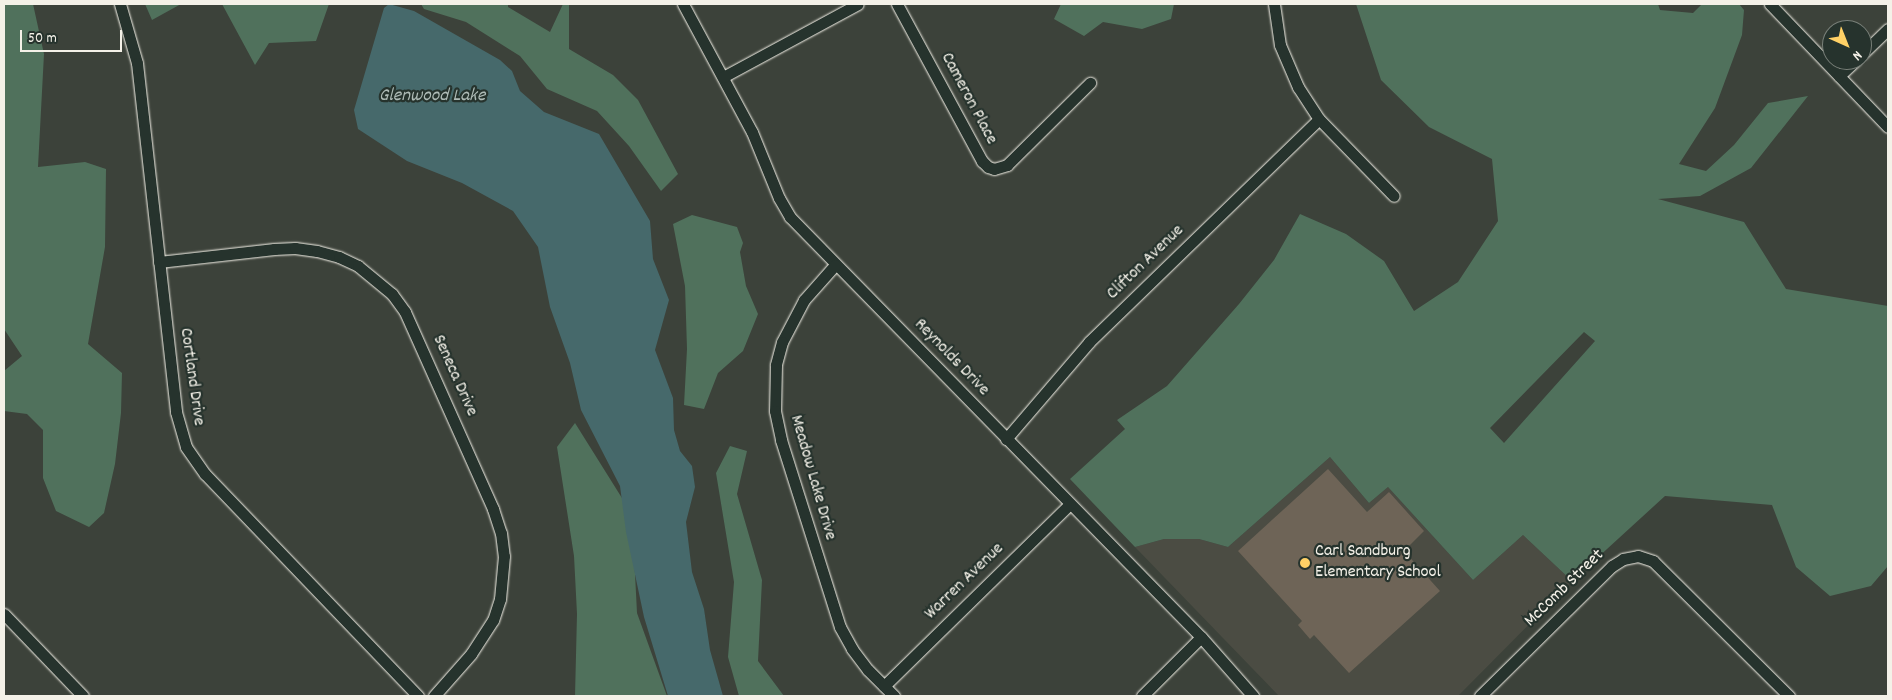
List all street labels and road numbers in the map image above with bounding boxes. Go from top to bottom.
street label: Cameron Place [935,49,1001,149]
street label: Clifton Avenue [1103,221,1189,305]
street label: Reynolds Drive [909,315,993,401]
street label: Cortland Drive [173,327,209,427]
street label: Seneca Drive [427,332,481,420]
street label: Meadow Lake Drive [784,413,840,543]
street label: Warren Avenue [921,539,1009,625]
street label: McComb Street [1521,546,1609,632]

